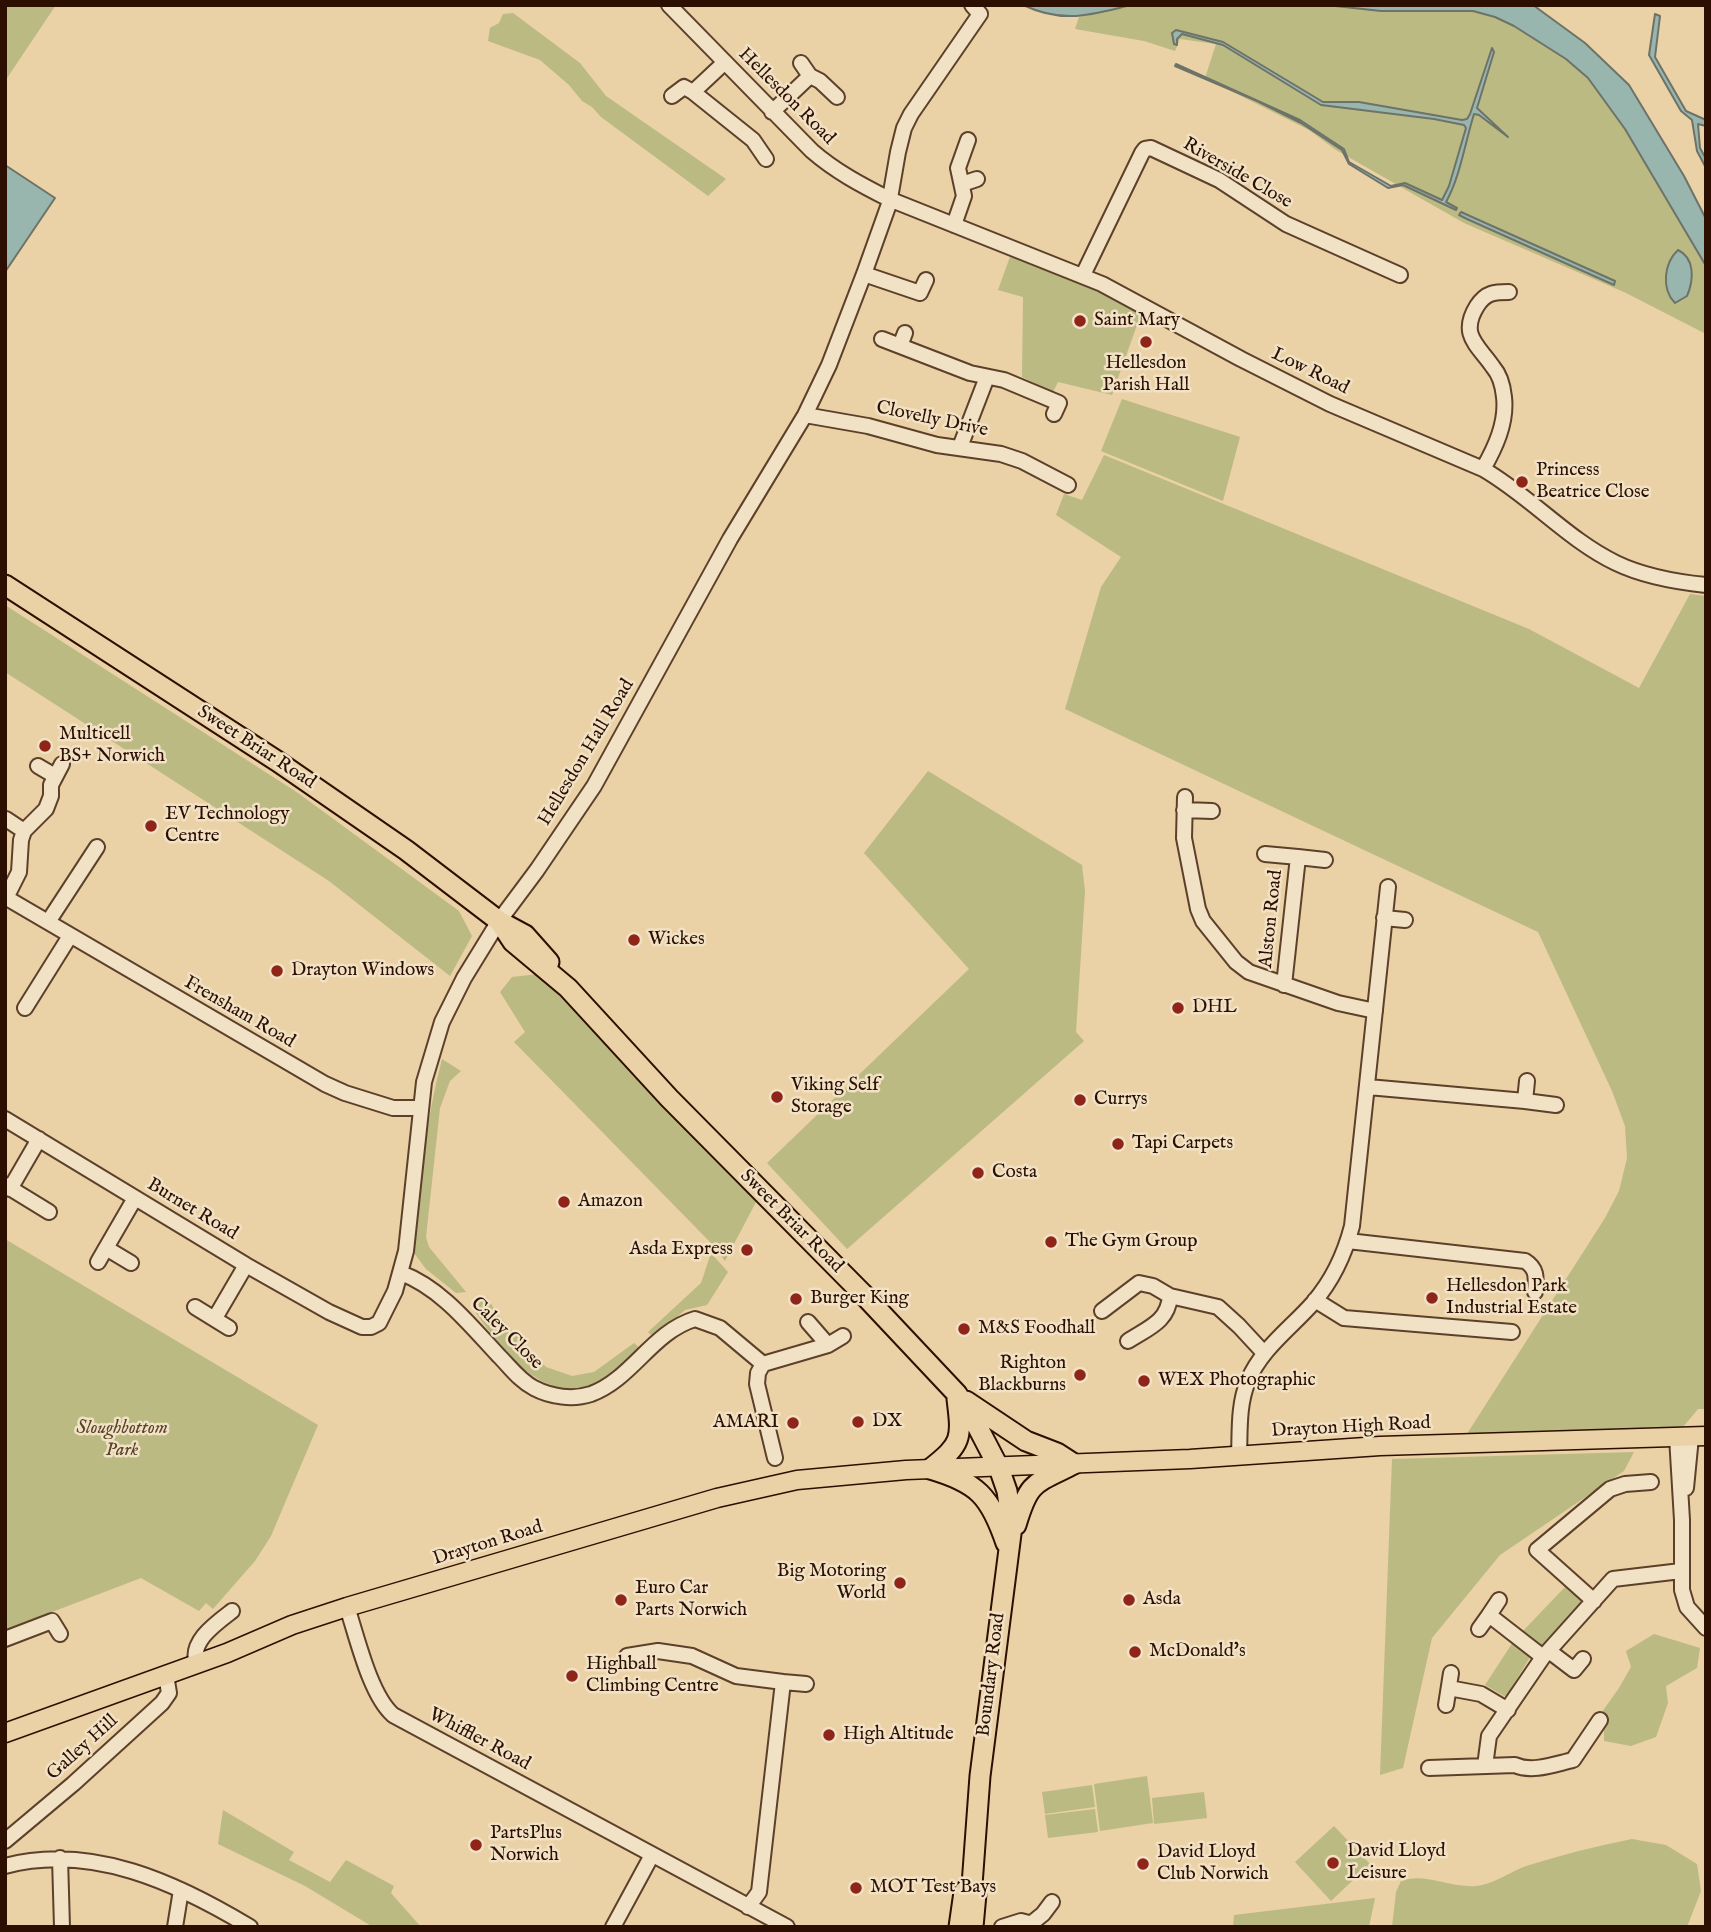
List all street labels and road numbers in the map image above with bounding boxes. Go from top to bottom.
street label: Hellesdon Road [733,44,839,150]
street label: Riverside Close [1178,134,1296,214]
street label: Low Road [1268,343,1352,401]
street label: Clovelly Drive [874,397,990,443]
street label: Hellesdon Hall Road [534,676,640,830]
street label: Sweet Briar Road [192,701,320,795]
street label: Alston Road [1256,869,1288,969]
street label: Frensham Road [179,972,299,1054]
street label: Sweet Briar Road [735,1166,847,1278]
street label: Burnet Road [142,1174,242,1246]
street label: Caley Close [465,1293,547,1375]
street label: Drayton High Road [1271,1412,1431,1444]
street label: Drayton Road [430,1517,546,1571]
street label: Boundary Road [973,1612,1011,1738]
street label: Whiffler Road [424,1704,534,1776]
street label: Galley Hill [43,1710,123,1786]

